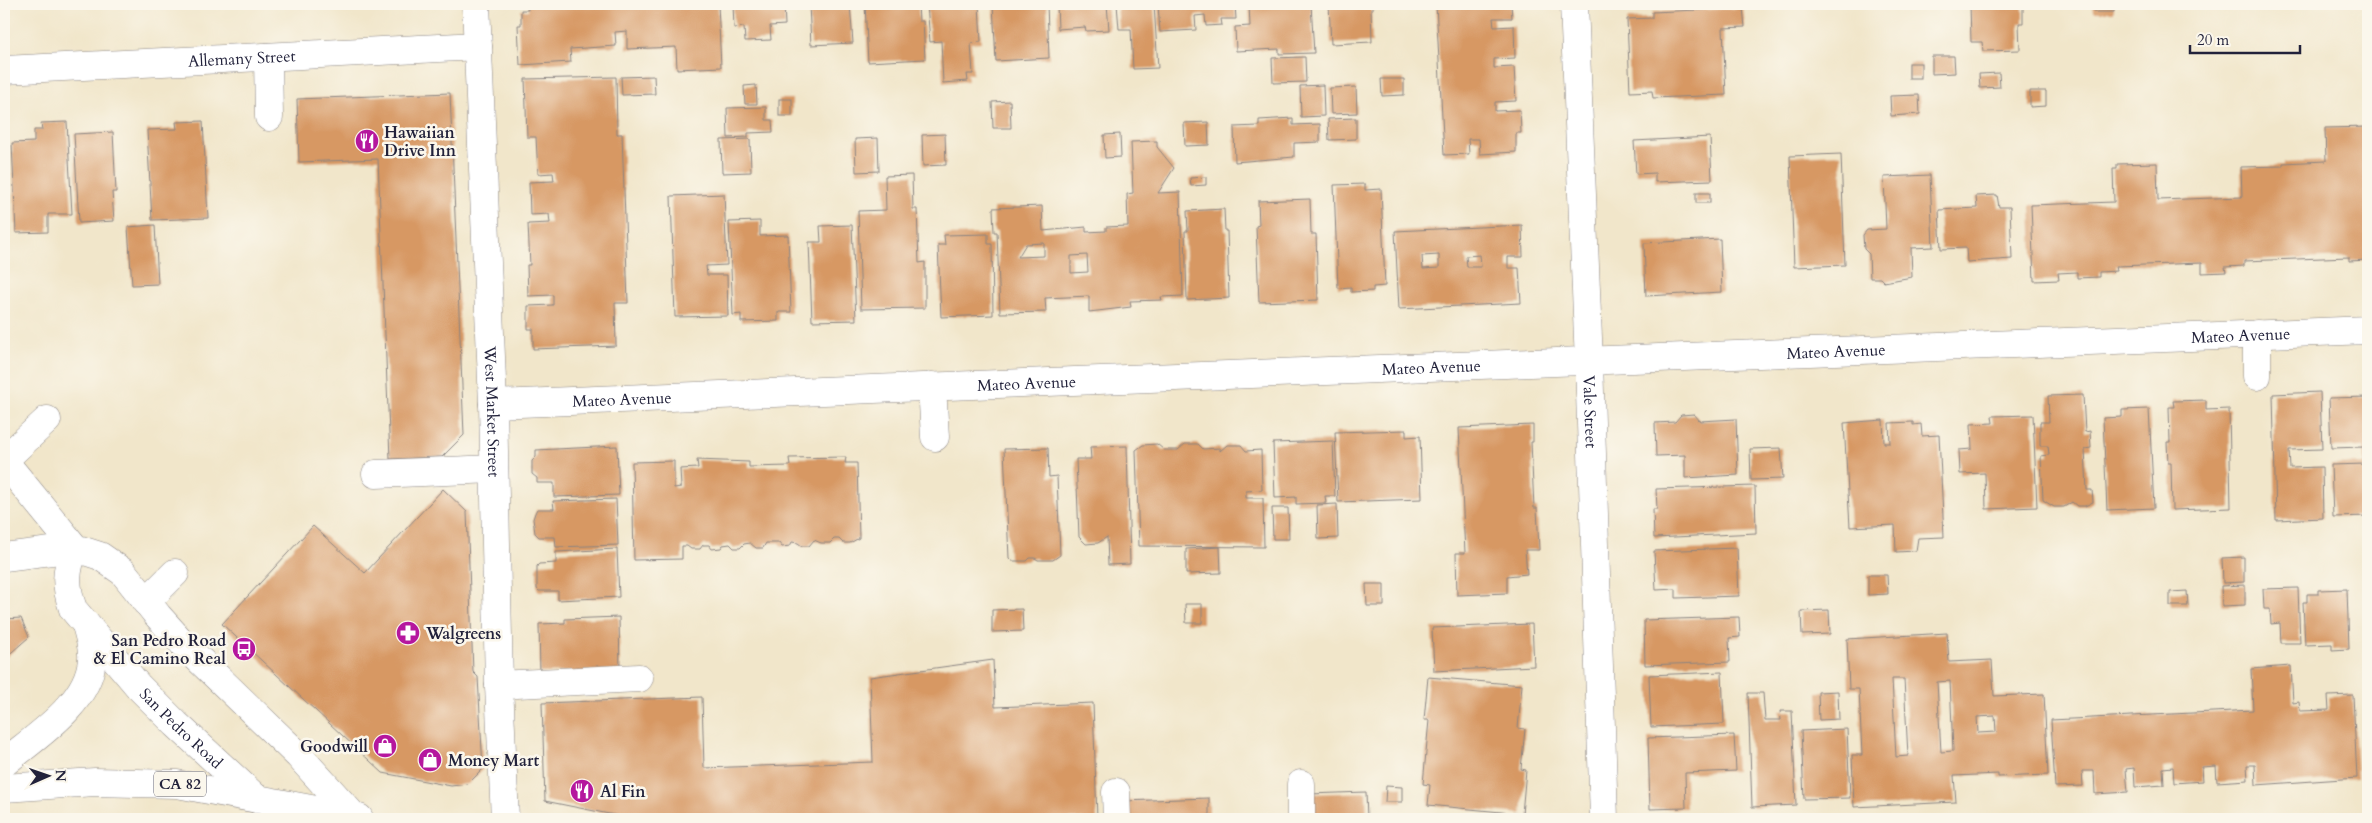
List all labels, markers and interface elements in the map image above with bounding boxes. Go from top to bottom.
scale bar [2190,22,2300,54]
text: 20 m [2197,30,2229,50]
street label: Allemany Street [187,45,296,73]
place label: Hawaiian Drive Inn [384,122,457,162]
restaurant icon: Hawaiian Drive Inn [354,128,380,154]
street label: Mateo Avenue [2191,323,2291,349]
street label: Mateo Avenue [1786,339,1886,365]
street label: West Market Street [479,345,505,477]
street label: Mateo Avenue [1381,355,1481,381]
street label: Mateo Avenue [977,371,1077,397]
street label: Vale Street [1577,375,1602,448]
street label: Mateo Avenue [572,387,672,413]
pharmacy icon: Walgreens [395,620,421,646]
place label: Walgreens [425,623,501,645]
place label: San Pedro Road & El Camino Real [94,630,226,670]
bus stop icon: San Pedro Road & El Camino Real [231,636,257,662]
street label: San Pedro Road [134,684,227,774]
shop icon: Goodwill [372,733,398,759]
place label: Goodwill [300,736,368,758]
shop icon: Money Mart [417,747,443,773]
north arrow [22,750,72,800]
place label: Money Mart [448,750,539,772]
text: N [51,769,70,782]
road number: CA 82 [154,772,206,796]
restaurant icon: Al Fin [569,778,595,804]
place label: Al Fin [600,781,646,803]

